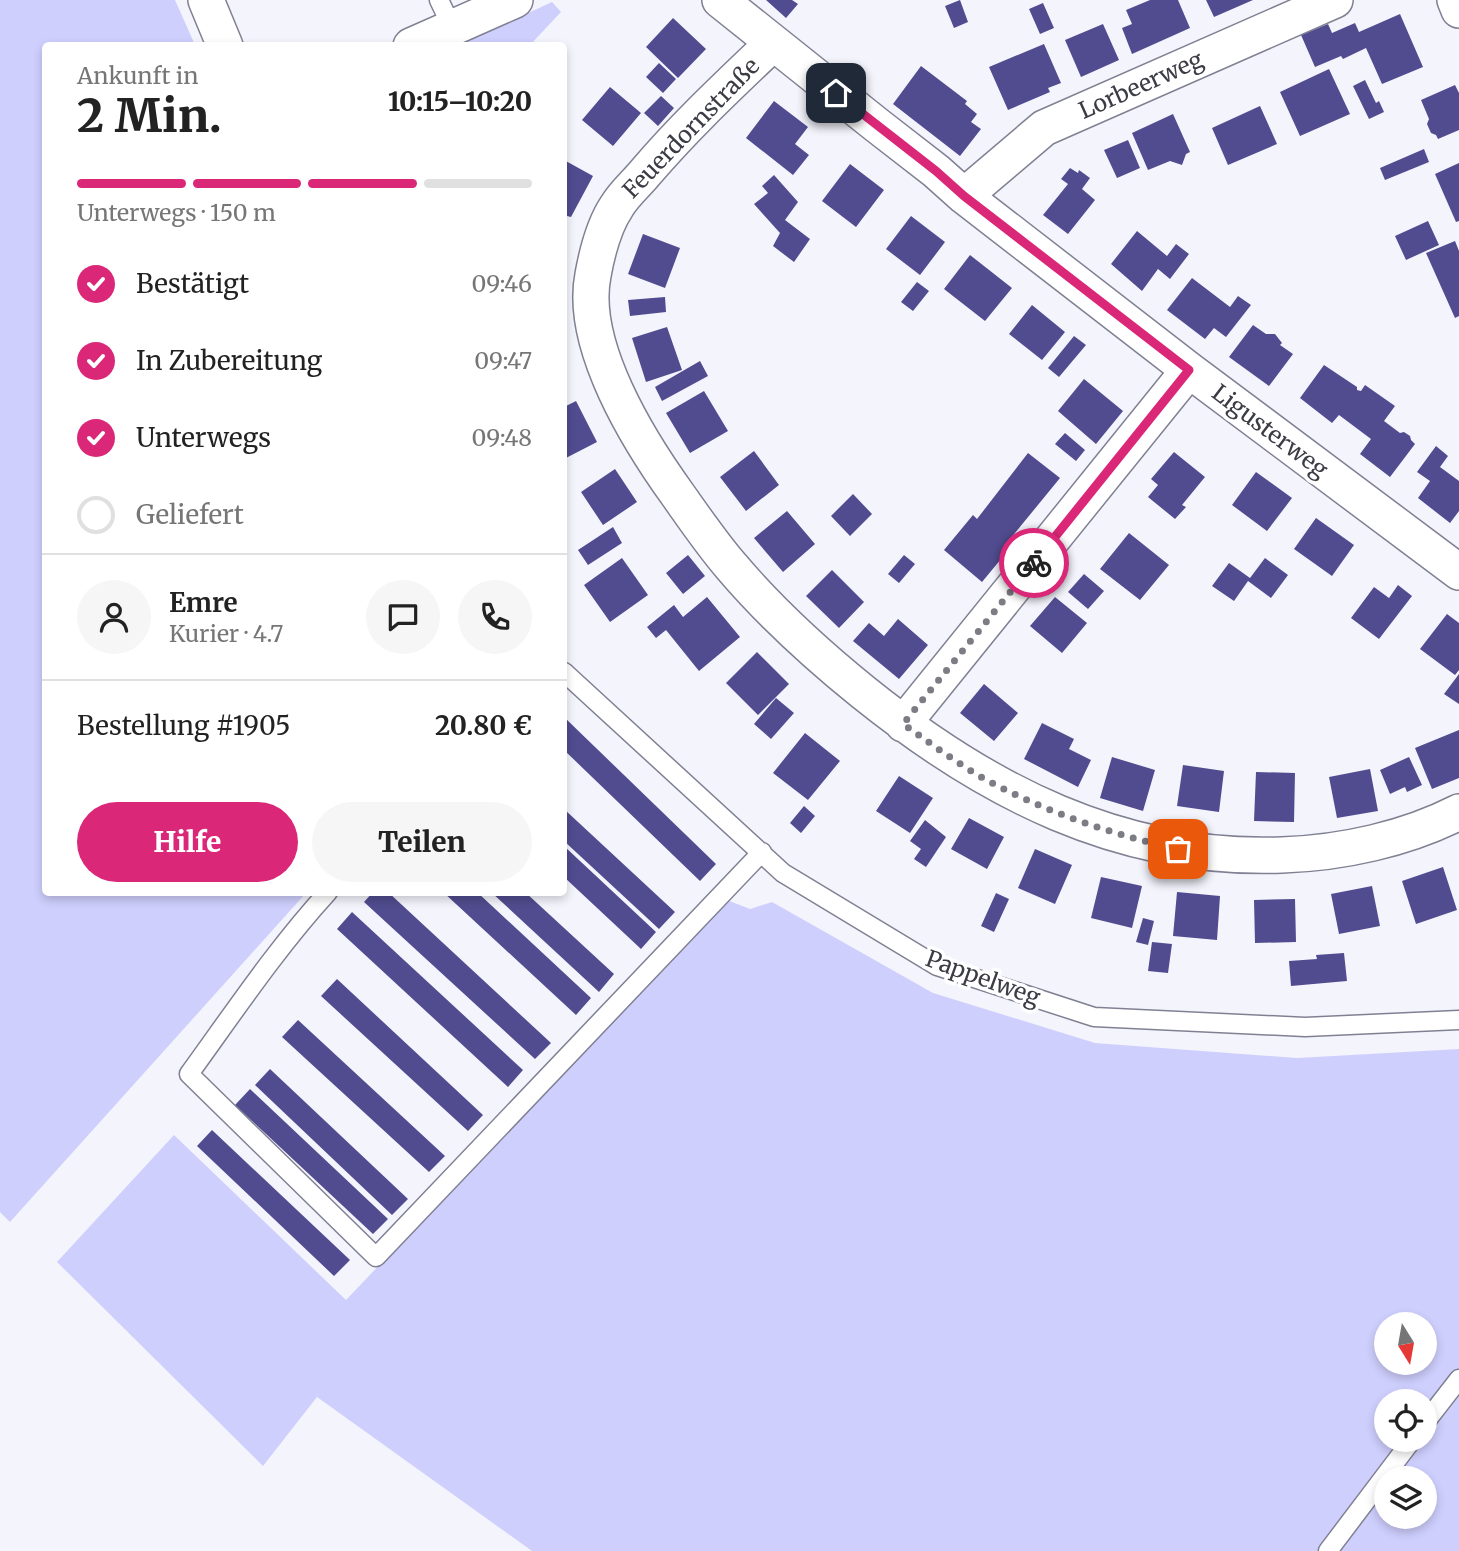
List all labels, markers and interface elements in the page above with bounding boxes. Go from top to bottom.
street label: Lorbeerweg [1074,44,1207,125]
street label: Feuerdornstraße [616,51,765,204]
text: Ankunft in [77,61,199,90]
pin [806,63,866,123]
icon: home [817,74,855,112]
text: 10:15–10:20 [388,85,532,118]
text: 2 Min. [77,87,222,145]
text: Unterwegs · 150 m [77,198,276,227]
icon: check [77,265,115,303]
text: Bestätigt [136,267,249,300]
text: 09:46 [471,269,532,298]
icon: check [77,342,115,380]
text: In Zubereitung [136,344,322,377]
text: 09:47 [474,346,532,375]
street label: Ligusterweg [1207,378,1334,484]
icon: check [77,419,115,457]
text: Unterwegs [136,421,271,454]
text: 09:48 [471,423,532,452]
text: Geliefert [136,498,244,531]
courier [999,528,1069,598]
icon: bike [1015,544,1053,582]
button: person [77,580,151,654]
button: chat [366,580,440,654]
button: phone [458,580,532,654]
text: Emre [169,586,238,619]
text: Kurier · 4.7 [169,619,283,648]
text: Bestellung #1905 [77,709,290,742]
text: 20.80 € [435,709,532,742]
button: Hilfe [77,802,298,882]
button: Teilen [312,802,532,882]
pin [1148,819,1208,879]
icon: bag [1159,830,1197,868]
street label: Pappelweg [922,943,1044,1012]
north arrow [1374,1312,1437,1376]
map controls [1374,1312,1437,1529]
button: locate [1374,1389,1437,1452]
button: layers [1374,1466,1437,1529]

